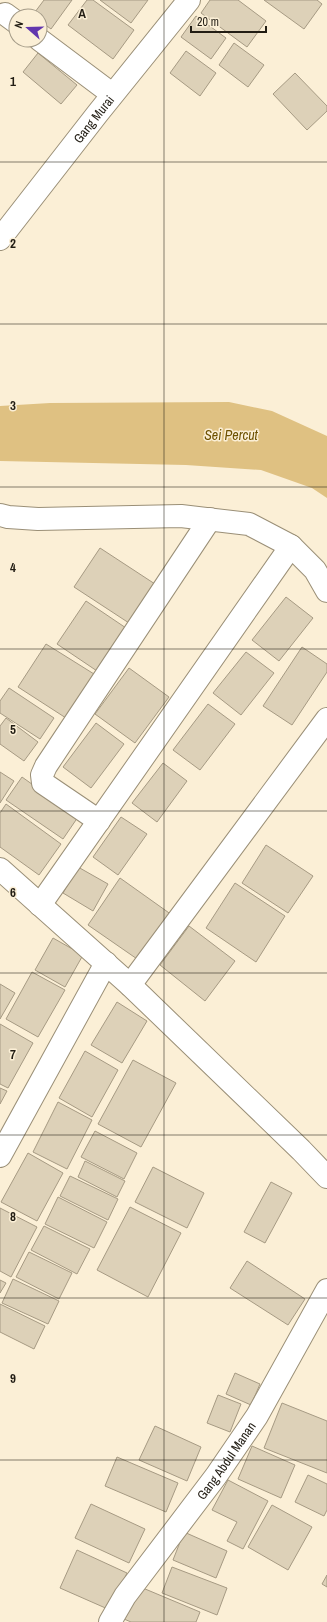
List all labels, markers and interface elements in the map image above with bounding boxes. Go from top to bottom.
text: A [78,5,86,22]
north arrow [8,8,48,48]
scale bar [191,8,266,34]
text: 20 m [197,14,219,30]
text: N [11,19,26,30]
text: 1 [10,73,16,90]
street label: Gang Murai [70,92,118,147]
text: 2 [10,235,16,252]
text: 3 [10,397,16,414]
water label: Sei Percut [204,426,259,444]
text: 4 [10,559,16,576]
text: 5 [10,721,16,738]
text: 6 [10,884,16,901]
text: 7 [10,1046,16,1063]
text: 8 [10,1208,16,1225]
text: 9 [10,1370,16,1387]
street label: Gang Abdul Manan [193,1419,260,1503]

